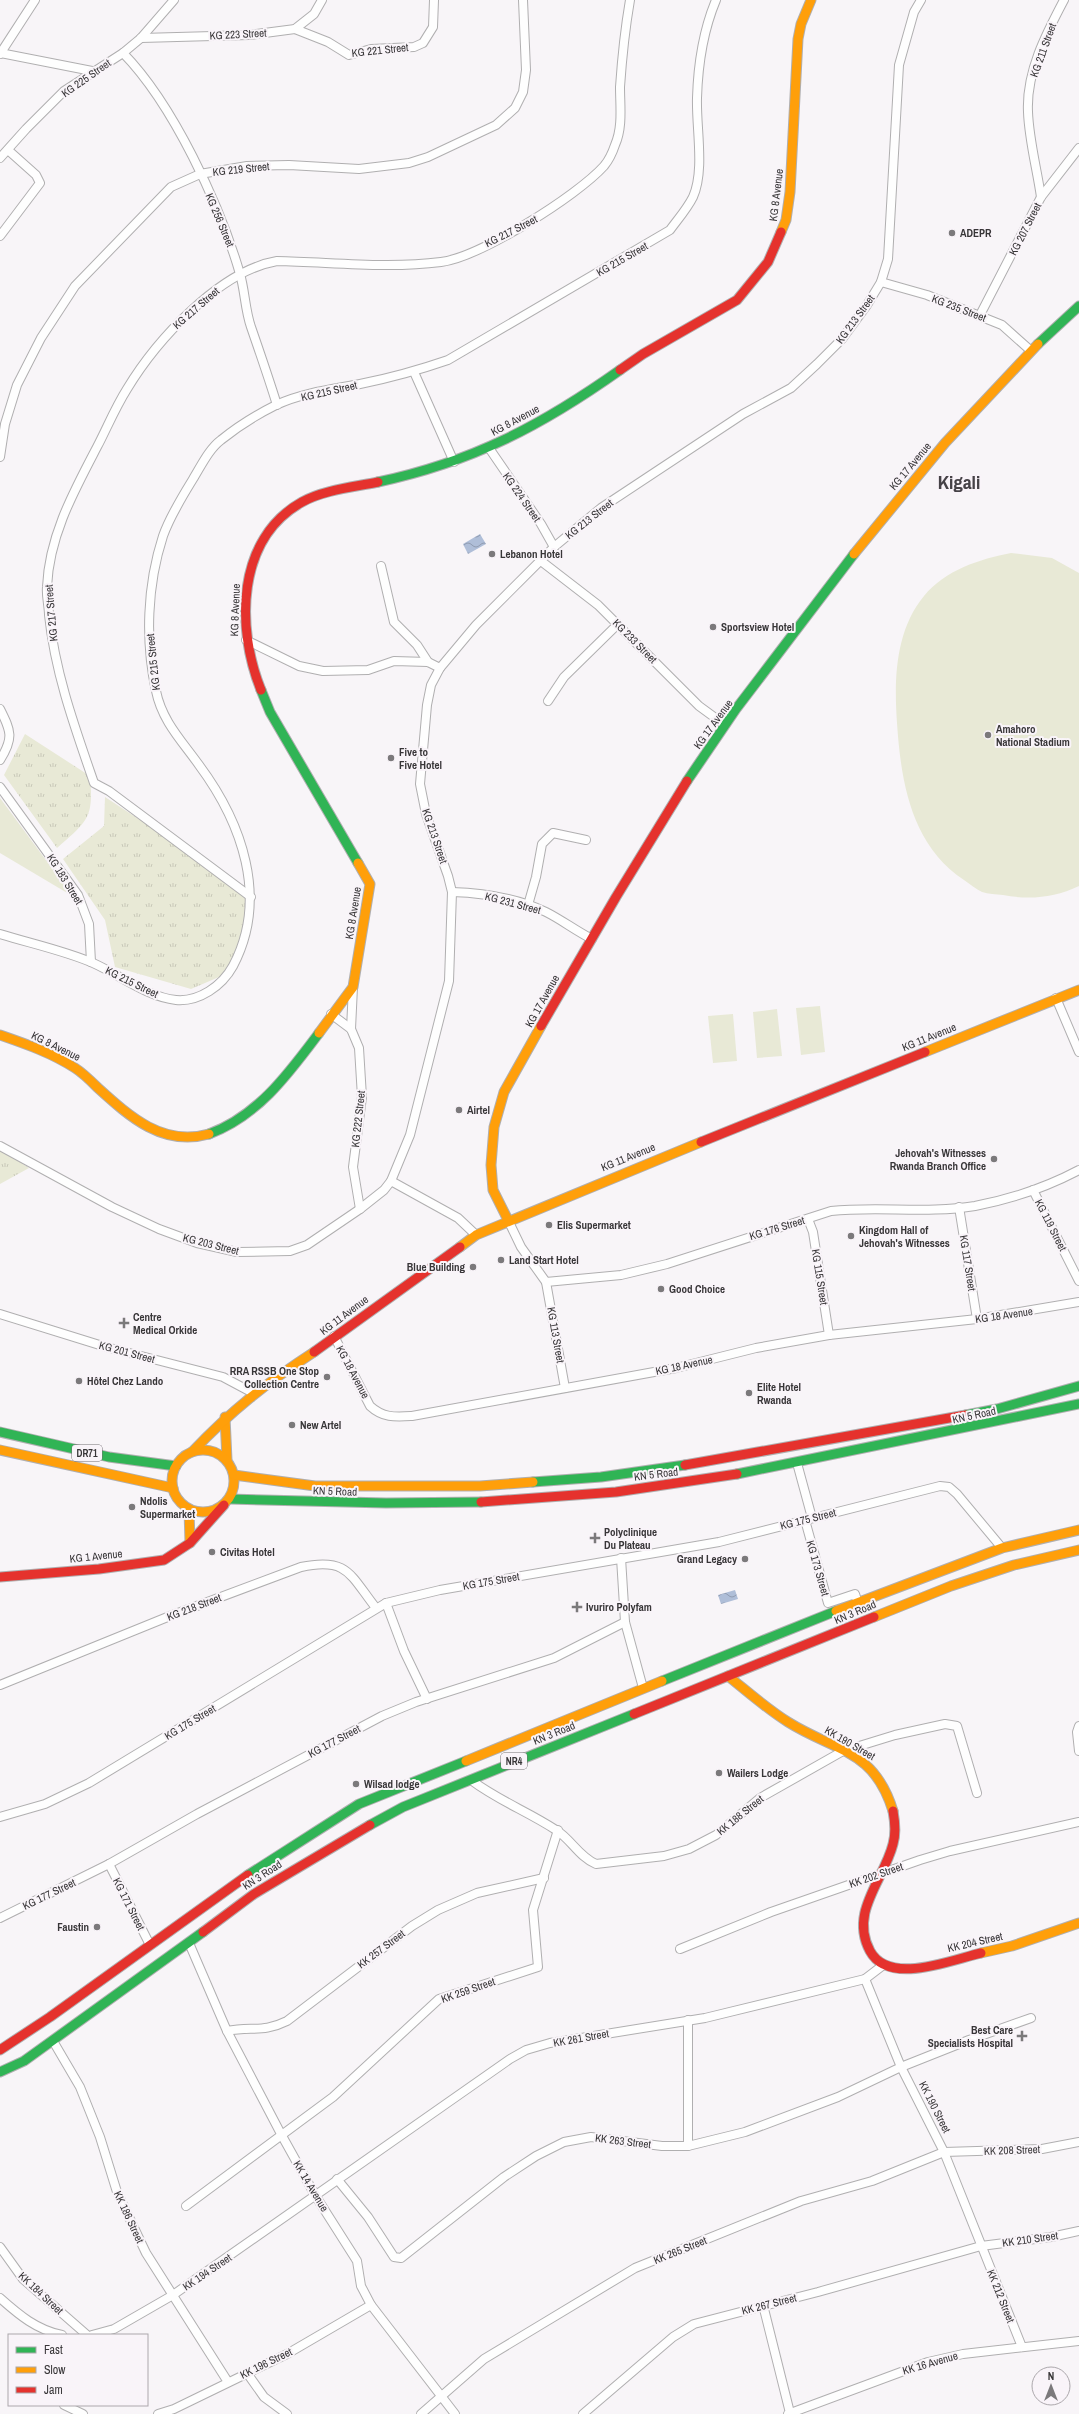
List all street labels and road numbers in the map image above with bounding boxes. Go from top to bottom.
street label: KG 211 Street [1027,21,1059,79]
street label: KG 223 Street [209,25,267,42]
street label: KG 221 Street [351,40,410,60]
street label: KG 225 Street [59,56,114,100]
street label: KG 219 Street [212,159,271,179]
street label: KG 8 Avenue [766,168,786,222]
street label: KG 256 Street [202,191,238,249]
street label: KG 207 Street [1006,200,1044,258]
street label: KG 217 Street [482,212,540,250]
street label: KG 215 Street [594,238,651,279]
street label: KG 217 Street [170,284,223,332]
street label: KG 213 Street [833,291,878,346]
street label: KG 235 Street [930,291,989,325]
street label: KG 215 Street [300,378,359,404]
street label: KG 8 Avenue [488,401,542,439]
street label: KG 17 Avenue [886,439,934,493]
street label: KG 224 Street [500,470,544,525]
street label: KG 213 Street [562,496,616,542]
street label: KG 217 Street [41,583,60,642]
street label: KG 8 Avenue [227,583,243,637]
street label: KG 233 Street [610,616,661,667]
street label: KG 215 Street [143,632,163,691]
street label: KG 17 Avenue [690,696,736,752]
street label: KG 213 Street [419,807,451,866]
street label: KG 183 Street [44,851,86,907]
street label: KG 8 Avenue [342,886,364,940]
street label: KG 231 Street [484,889,543,917]
street label: KG 215 Street [103,963,161,1001]
street label: KG 17 Avenue [522,972,562,1030]
street label: KG 11 Avenue [900,1020,958,1054]
street label: KG 8 Avenue [29,1028,83,1064]
street label: KG 222 Street [348,1089,368,1148]
street label: KG 11 Avenue [599,1140,657,1174]
street label: KG 119 Street [1032,1197,1070,1254]
street label: KG 176 Street [748,1213,807,1243]
street label: KG 203 Street [182,1230,241,1258]
street label: KG 117 Street [957,1234,979,1292]
street label: KG 115 Street [809,1248,831,1306]
street label: KG 11 Avenue [317,1292,371,1338]
street label: KG 18 Avenue [974,1304,1034,1326]
street label: KG 113 Street [544,1306,568,1365]
street label: KG 201 Street [98,1338,157,1366]
street label: KG 18 Avenue [333,1343,373,1401]
street label: KG 18 Avenue [654,1352,714,1378]
street label: KN 5 Road [951,1404,997,1426]
road number: DR71 [72,1445,102,1461]
street label: KN 5 Road [633,1464,679,1484]
street label: KN 5 Road [313,1483,357,1499]
street label: KG 175 Street [779,1505,838,1533]
street label: KG 173 Street [803,1539,833,1598]
street label: KG 1 Avenue [69,1546,123,1566]
street label: KG 175 Street [462,1569,521,1593]
street label: KG 218 Street [165,1590,224,1624]
street label: KN 3 Road [832,1597,878,1627]
street label: KG 175 Street [162,1701,219,1743]
street label: KN 3 Road [531,1718,577,1748]
street label: KG 177 Street [305,1721,363,1761]
street label: KK 190 Street [822,1723,878,1763]
road number: NR4 [501,1753,527,1769]
street label: KK 188 Street [714,1792,767,1838]
street label: KN 3 Road [240,1857,284,1893]
street label: KK 202 Street [847,1859,905,1891]
street label: KG 177 Street [20,1875,78,1913]
street label: KG 171 Street [110,1875,148,1933]
street label: KK 257 Street [354,1926,408,1971]
street label: KK 204 Street [946,1929,1004,1955]
street label: KK 259 Street [439,1974,497,2006]
street label: KK 261 Street [552,2026,610,2050]
street label: KK 190 Street [916,2079,954,2136]
street label: KK 263 Street [594,2131,652,2151]
street label: KK 208 Street [984,2142,1041,2158]
street label: KK 14 Avenue [290,2158,332,2214]
street label: KK 186 Street [111,2189,147,2246]
street label: KK 210 Street [1001,2228,1059,2250]
street label: KK 265 Street [651,2233,709,2267]
street label: KK 194 Street [180,2250,235,2294]
street label: KK 212 Street [984,2267,1018,2325]
street label: KK 184 Street [16,2269,67,2318]
street label: KK 267 Street [740,2290,798,2318]
street label: KK 196 Street [238,2344,295,2382]
street label: KK 16 Avenue [901,2348,959,2378]

